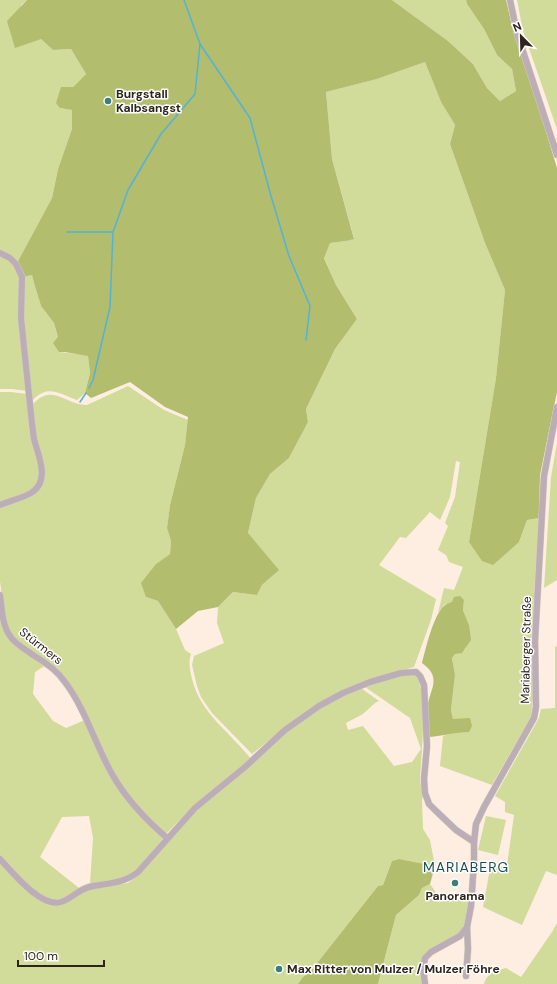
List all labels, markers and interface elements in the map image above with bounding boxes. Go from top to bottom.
north arrow [501,16,541,56]
text: N [511,19,524,35]
place label: Burgstall Kalbsangst [116,86,181,116]
marker: Burgstall Kalbsangst [103,96,113,106]
street label: Mariaberger Straße [517,596,535,704]
street label: Stürmers [16,624,66,668]
district label: MARIABERG [423,858,509,876]
marker: Panorama [450,878,460,888]
place label: Panorama [426,888,485,904]
scale bar [18,942,104,968]
text: 100 m [24,948,58,964]
place label: Max Ritter von Mulzer / Mulzer Föhre [287,961,500,977]
marker: Max Ritter von Mulzer / Mulzer Föhre [274,964,284,974]

